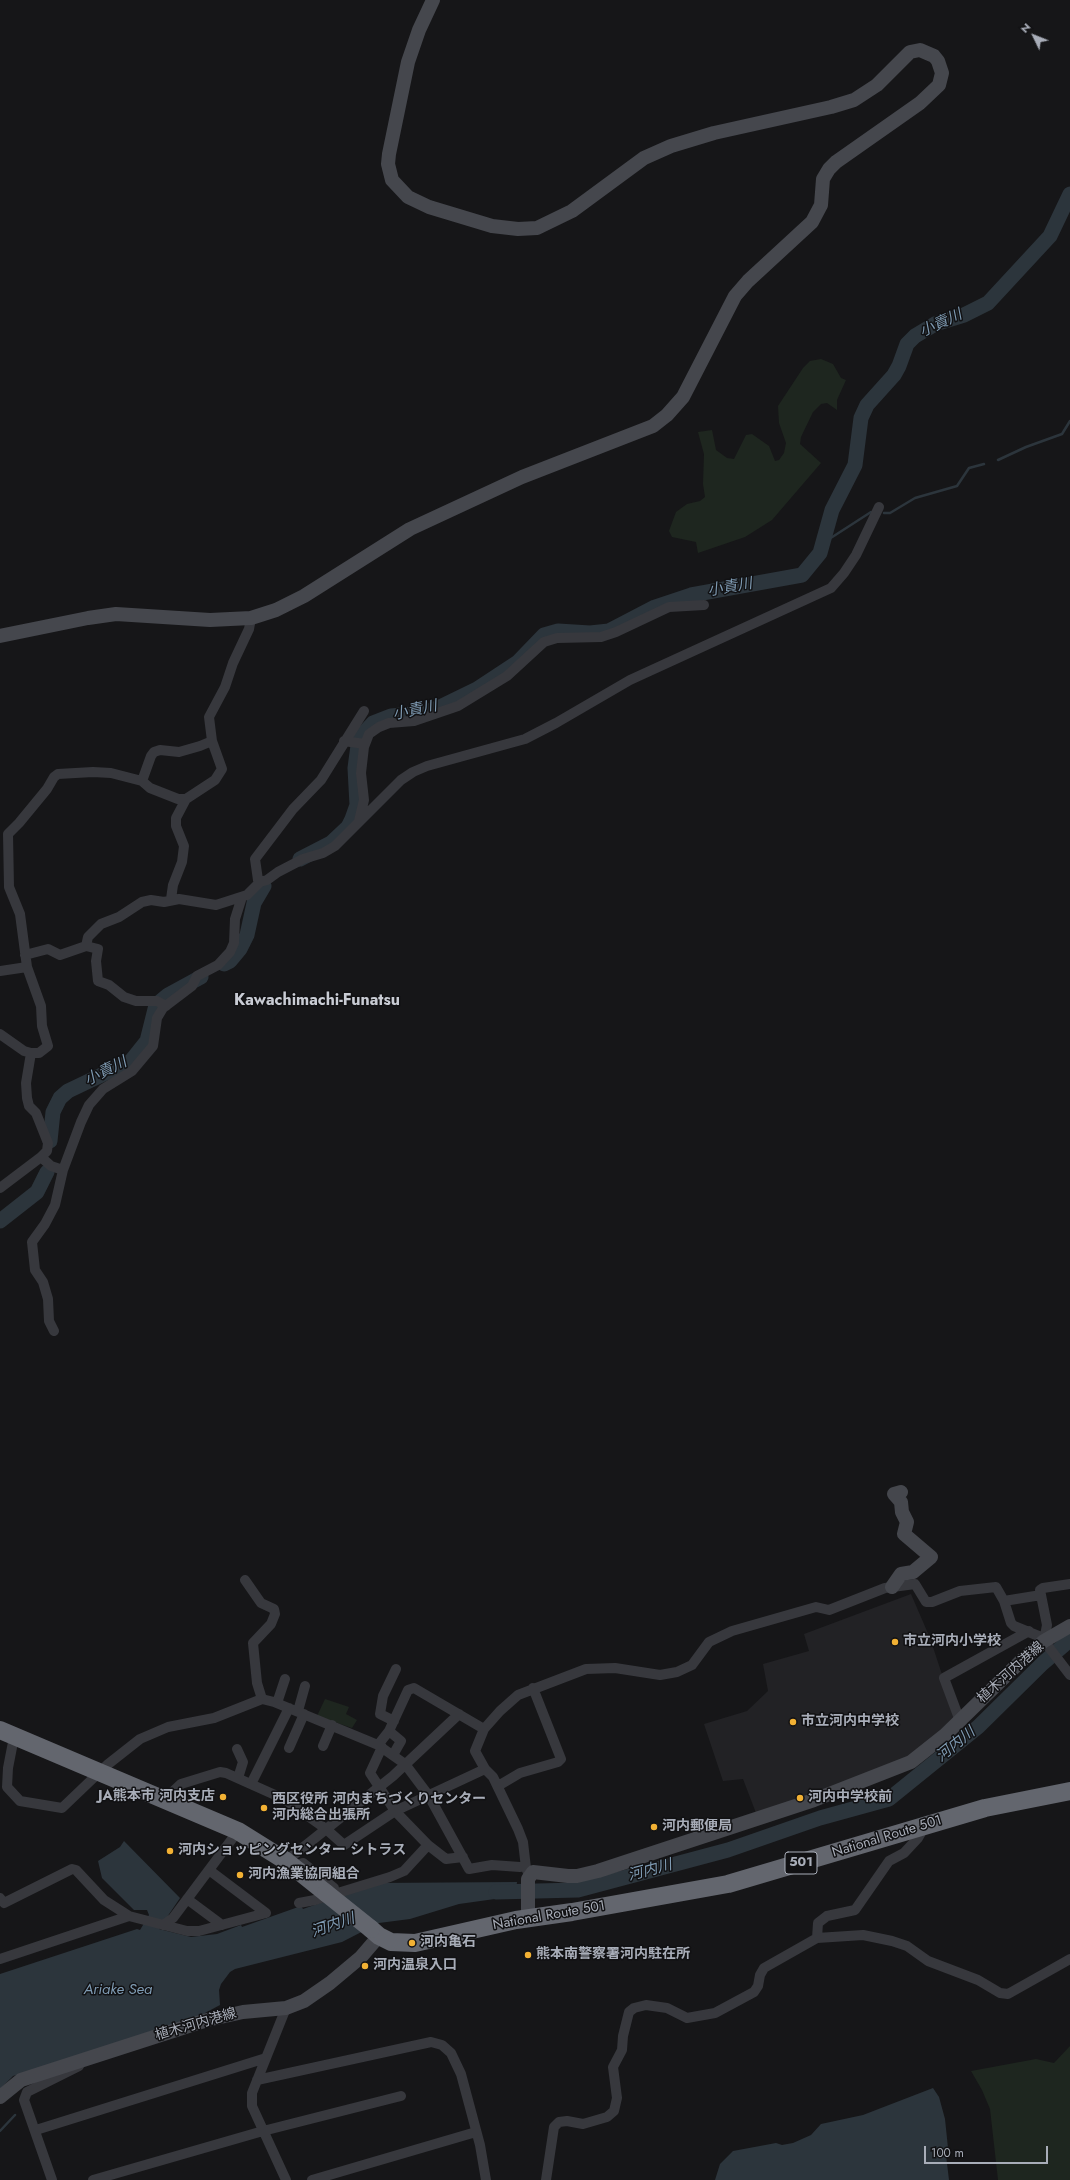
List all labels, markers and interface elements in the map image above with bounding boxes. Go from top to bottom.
north arrow [1014,16,1054,56]
text: N [1016,19,1034,36]
water label: 小責川 [917,306,965,342]
water label: 小責川 [706,575,754,601]
water label: 小責川 [391,698,439,724]
district label: Kawachimachi-Funatsu [234,991,400,1011]
water label: 小責川 [82,1054,130,1090]
place label: 市立河内小学校 [903,1634,1001,1650]
marker: 市立河内小学校 [890,1637,900,1647]
street label: 植木河内港線 [974,1639,1048,1707]
place label: 市立河内中学校 [801,1714,899,1730]
marker: 市立河内中学校 [788,1717,798,1727]
water label: 河内川 [933,1724,979,1766]
place label: JA熊本市 河内支店 [98,1789,215,1805]
place label: 河内中学校前 [808,1790,892,1806]
marker: JA熊本市 河内支店 [218,1792,228,1802]
place label: 西区役所 河内まちづくりセンター 河内総合出張所 [272,1792,486,1824]
marker: 河内中学校前 [795,1793,805,1803]
marker: 西区役所 河内まちづくりセンター 河内総合出張所 [259,1803,269,1813]
street label: National Route 501 [830,1812,944,1862]
place label: 河内郵便局 [662,1819,732,1835]
marker: 河内郵便局 [649,1822,659,1832]
place label: 河内ショッピングセンター シトラス [178,1843,406,1859]
marker: 河内ショッピングセンター シトラス [165,1846,175,1856]
road number: 501 [785,1852,817,1874]
water label: 河内川 [626,1856,674,1886]
place label: 河内漁業協同組合 [248,1867,360,1883]
marker: 河内漁業協同組合 [235,1870,245,1880]
street label: National Route 501 [491,1898,607,1934]
water label: 河内川 [309,1910,357,1942]
place label: 河内亀石 [420,1935,476,1951]
marker: 河内亀石 [407,1938,417,1948]
place label: 熊本南警察署河内駐在所 [536,1947,690,1963]
marker: 熊本南警察署河内駐在所 [523,1950,533,1960]
place label: 河内温泉入口 [373,1958,457,1974]
marker: 河内温泉入口 [360,1961,370,1971]
water label: Ariake Sea [84,1981,152,1999]
street label: 植木河内港線 [153,2005,239,2045]
scale bar [926,2138,1050,2164]
text: 100 m [931,2144,964,2162]

